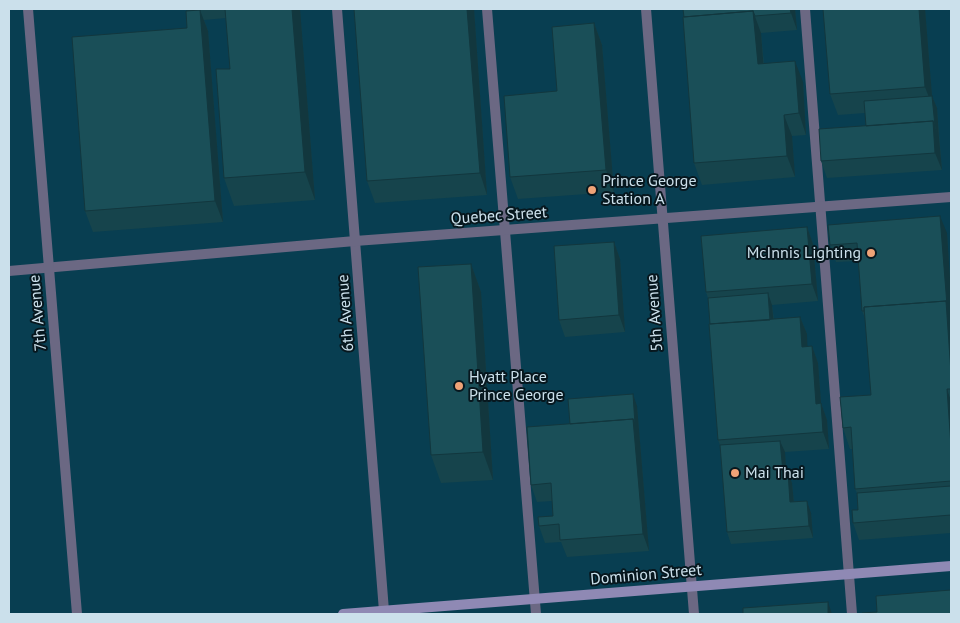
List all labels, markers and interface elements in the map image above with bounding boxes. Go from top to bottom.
place label: Prince George Station A [602,171,697,209]
marker: Prince George Station A [586,184,598,196]
street label: Quebec Street [450,203,548,229]
place label: McInnis Lighting [747,243,861,263]
marker: McInnis Lighting [865,247,877,259]
street label: 7th Avenue [25,274,51,352]
street label: 6th Avenue [334,274,358,352]
street label: 5th Avenue [643,274,667,352]
place label: Hyatt Place Prince George [469,367,564,405]
marker: Hyatt Place Prince George [453,380,465,392]
place label: Mai Thai [745,463,804,483]
marker: Mai Thai [729,467,741,479]
street label: Dominion Street [589,561,703,589]

